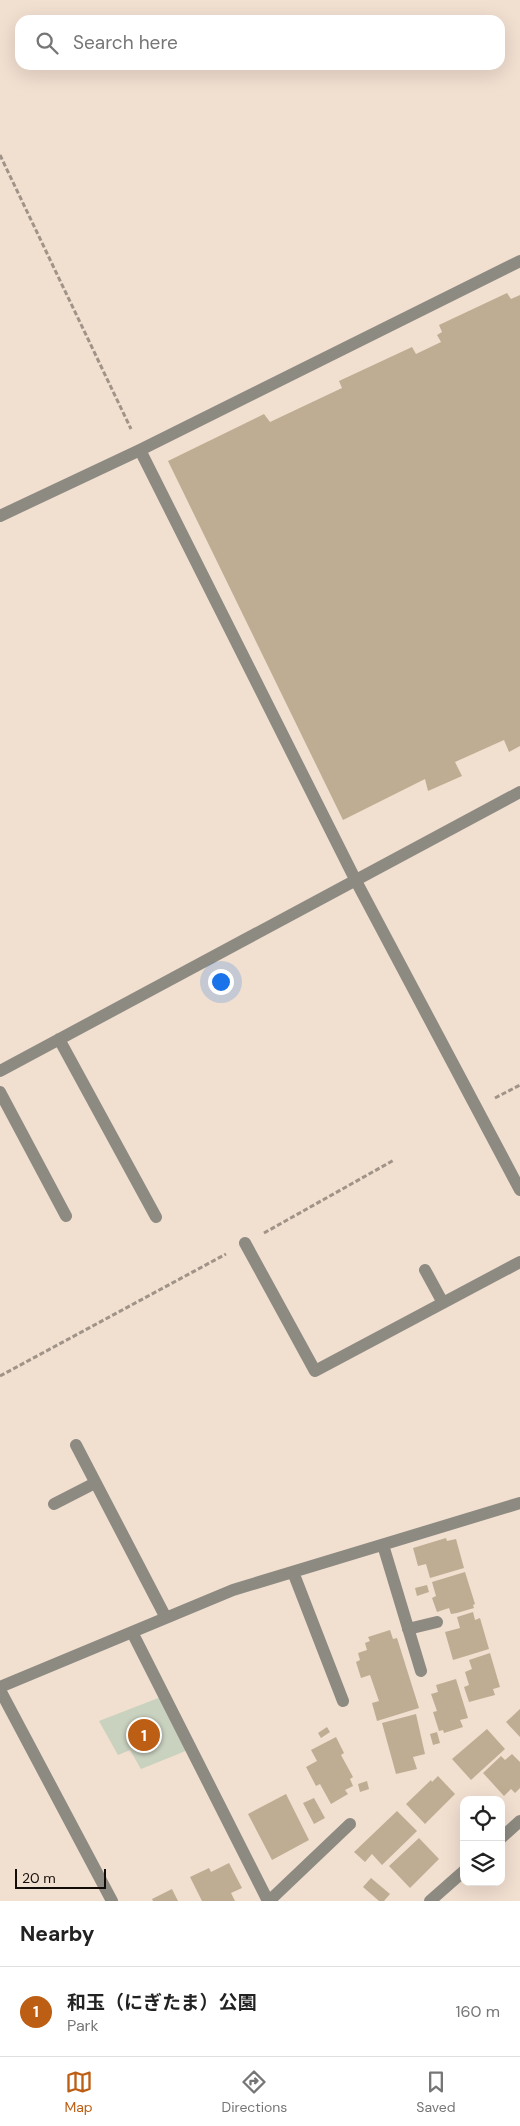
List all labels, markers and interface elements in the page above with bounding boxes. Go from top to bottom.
search box [15,15,505,70]
icon: search [33,29,61,57]
text: Search here [73,30,178,55]
your location [208,969,234,995]
pin: 1 [128,1716,160,1754]
map controls [460,1796,505,1886]
button: locate [460,1796,505,1841]
button: layers [460,1841,505,1886]
scale bar [15,1866,106,1889]
text: 20 m [22,1869,56,1887]
text: Nearby [20,1920,94,1948]
text: 和玉（にぎたま）公園 [67,1990,256,2015]
text: 1 [33,2001,39,2022]
text: 160 m [456,2001,500,2022]
text: Park [67,2015,99,2036]
tab: Map [64,2068,93,2116]
tab: Directions [222,2068,287,2116]
tab: Saved [416,2068,456,2116]

